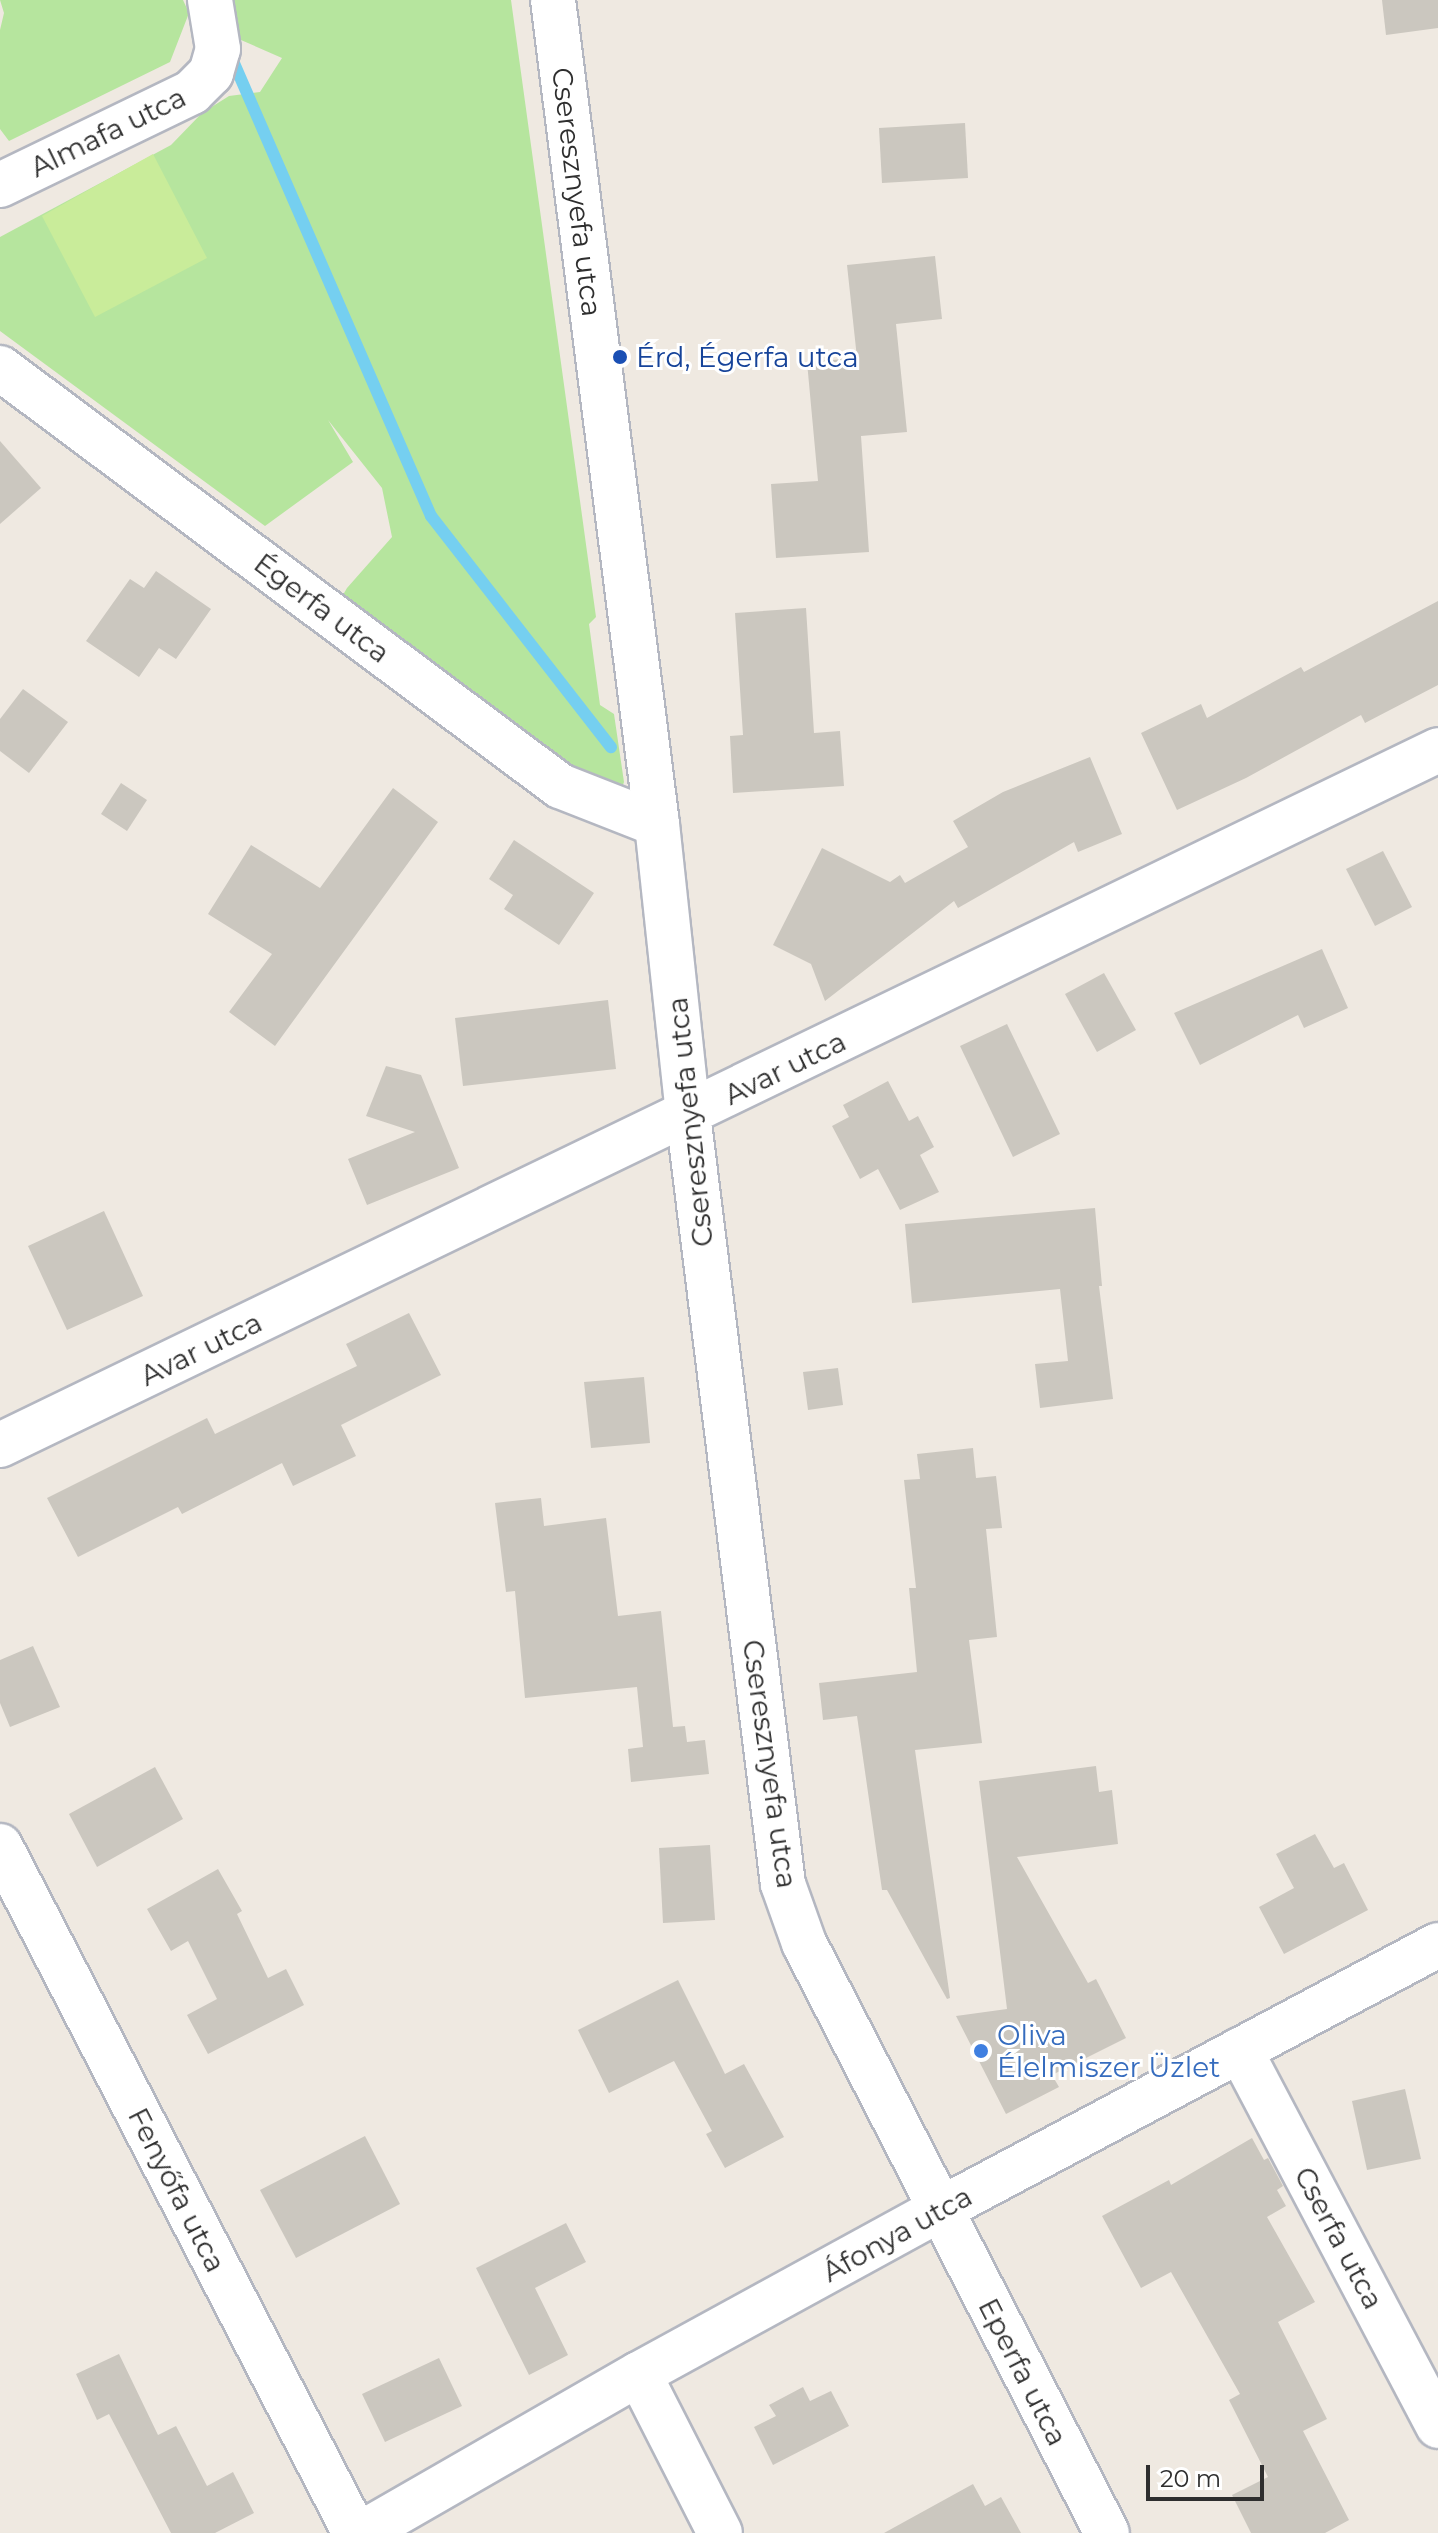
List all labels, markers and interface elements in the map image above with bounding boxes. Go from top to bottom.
street label: Cseresznyefa utca [545,66,609,318]
street label: Almafa utca [25,80,191,184]
place label: Érd, Égerfa utca [636,340,859,374]
marker: Érd, Égerfa utca [611,348,629,366]
street label: Égerfa utca [248,546,396,670]
street label: Cseresznyefa utca [660,996,720,1248]
street label: Avar utca [719,1024,851,1112]
street label: Avar utca [135,1305,267,1393]
street label: Cseresznyefa utca [736,1638,804,1890]
place label: Oliva Élelmiszer Üzlet [997,2018,1220,2084]
marker: Oliva Élelmiszer Üzlet [972,2042,990,2060]
street label: Fenyőfa utca [121,2102,233,2278]
street label: Cserfa utca [1288,2161,1390,2315]
street label: Áfonya utca [816,2179,978,2289]
street label: Eperfa utca [972,2293,1074,2451]
scale bar [1150,2449,1268,2499]
text: 20 m [1160,2464,1221,2493]

